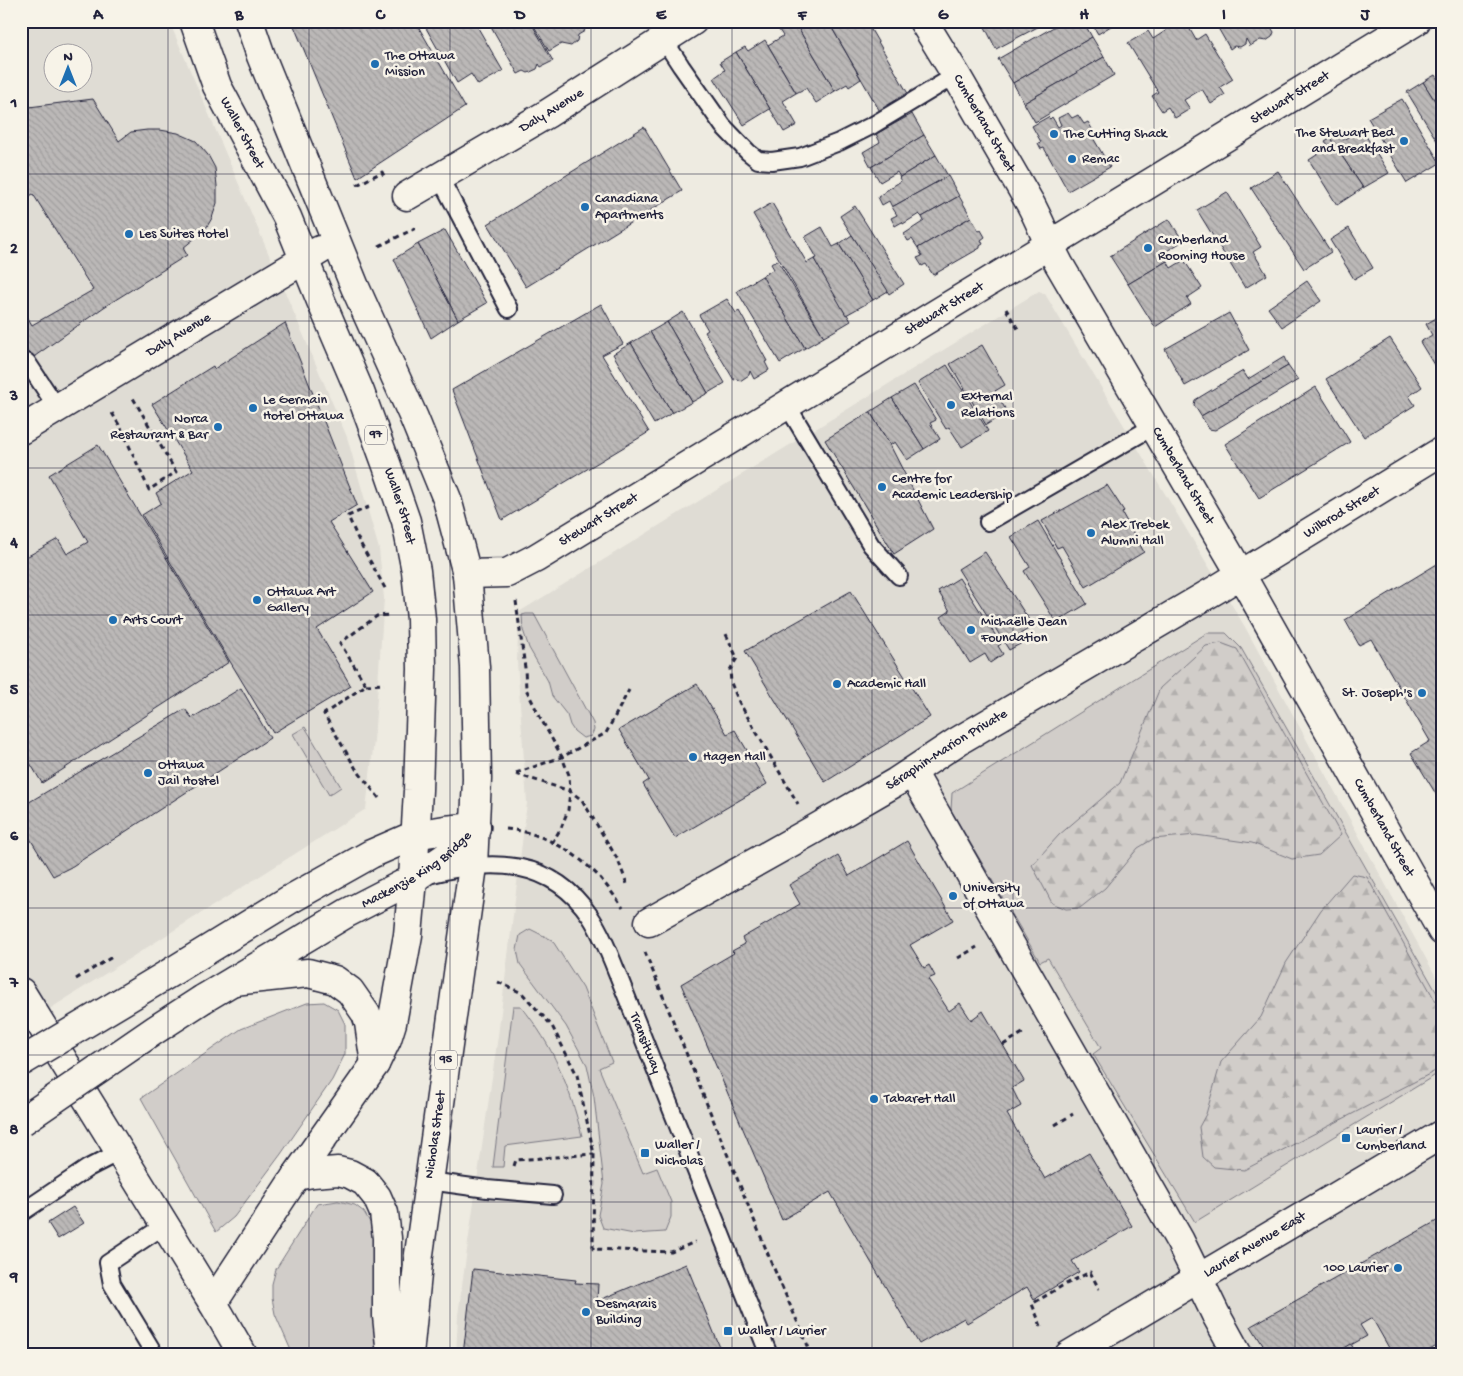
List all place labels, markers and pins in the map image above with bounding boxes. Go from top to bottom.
place label: The Ottawa Mission [384,48,456,81]
marker: The Ottawa Mission [369,58,381,70]
place label: The Stewart Bed and Breakfast [1295,125,1396,158]
place label: The Cutting Shack [1063,126,1169,143]
marker: The Cutting Shack [1048,128,1060,140]
marker: The Stewart Bed and Breakfast [1398,135,1410,147]
place label: Remac [1082,151,1120,168]
marker: Remac [1066,153,1078,165]
place label: Canadiana Apartments [595,191,664,224]
marker: Canadiana Apartments [579,201,591,213]
place label: Les Suites Hotel [139,226,229,243]
marker: Les Suites Hotel [123,228,135,240]
place label: Cumberland Rooming House [1158,232,1246,265]
marker: Cumberland Rooming House [1142,242,1154,254]
place label: External Relations [961,389,1015,422]
place label: Le Germain Hotel Ottawa [263,392,345,425]
marker: External Relations [945,399,957,411]
marker: Le Germain Hotel Ottawa [247,402,259,414]
place label: Norca Restaurant & Bar [110,411,209,444]
marker: Norca Restaurant & Bar [212,421,224,433]
place label: Centre for Academic Leadership [892,471,1012,504]
marker: Centre for Academic Leadership [876,481,888,493]
place label: Alex Trebek Alumni Hall [1101,517,1170,550]
marker: Alex Trebek Alumni Hall [1085,527,1097,539]
place label: Ottawa Art Gallery [267,584,337,617]
marker: Ottawa Art Gallery [251,594,263,606]
place label: Arts Court [123,612,184,629]
marker: Arts Court [107,614,119,626]
place label: Michaëlle Jean Foundation [980,614,1067,647]
marker: Michaëlle Jean Foundation [965,624,977,636]
place label: Academic Hall [847,676,926,693]
marker: Academic Hall [831,678,843,690]
place label: St. Joseph's [1342,685,1413,702]
marker: St. Joseph's [1416,687,1428,699]
place label: Hagen Hall [703,749,766,766]
marker: Hagen Hall [687,751,699,763]
place label: Ottawa Jail Hostel [158,757,219,790]
marker: Ottawa Jail Hostel [142,767,154,779]
place label: University of Ottawa [963,880,1025,913]
marker: University of Ottawa [947,890,959,902]
place label: Tabaret Hall [883,1091,955,1108]
marker: Tabaret Hall [868,1093,880,1105]
place label: Laurier / Cumberland [1356,1122,1427,1155]
marker: Laurier / Cumberland [1340,1132,1352,1144]
place label: Waller / Nicholas [655,1137,704,1170]
marker: Waller / Nicholas [639,1147,651,1159]
place label: 100 Laurier [1322,1260,1389,1277]
marker: 100 Laurier [1392,1262,1404,1274]
place label: Desmarais Building [595,1296,657,1329]
marker: Desmarais Building [580,1306,592,1318]
place label: Waller / Laurier [738,1323,827,1340]
marker: Waller / Laurier [722,1325,734,1337]

